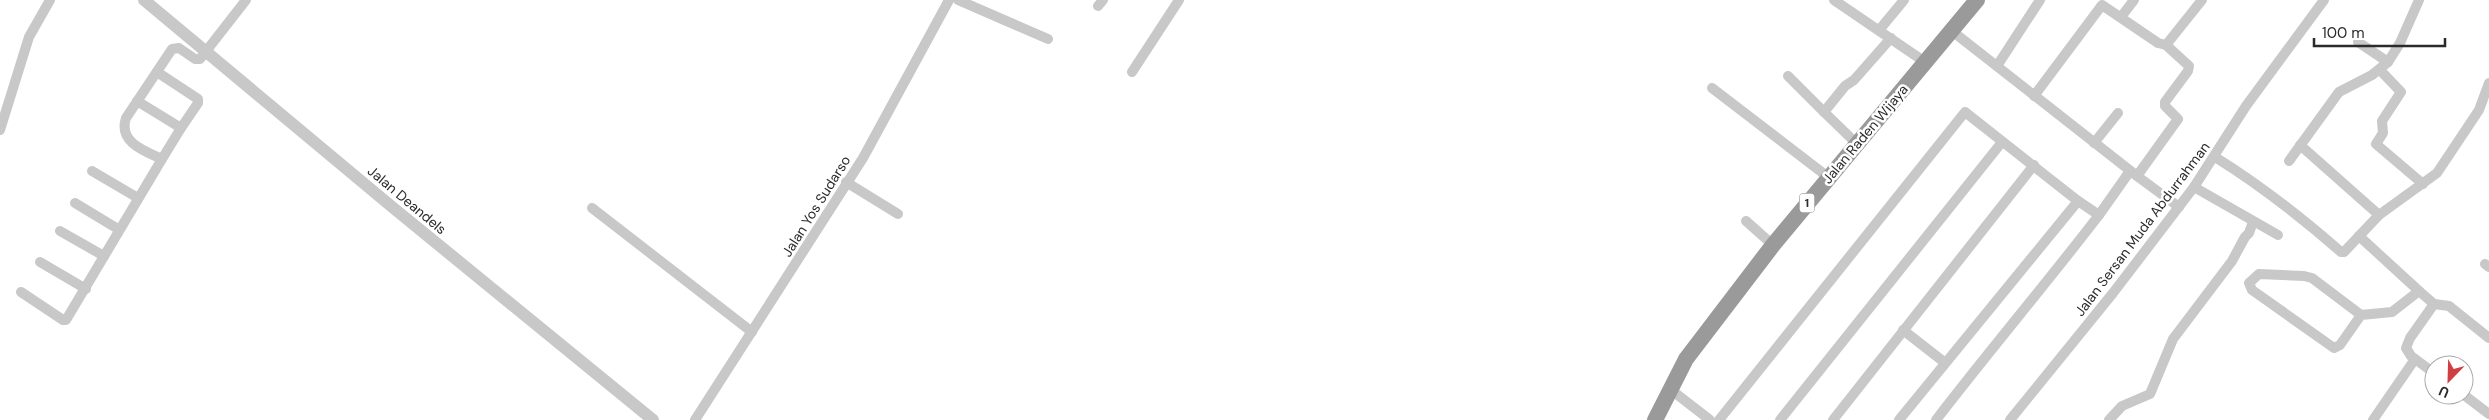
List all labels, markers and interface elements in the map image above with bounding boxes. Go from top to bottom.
scale bar [2314,15,2445,47]
text: 100 m [2322,23,2365,43]
street label: Jalan Raden Wijaya [1818,81,1912,187]
street label: Jalan Sersan Muda Abdurrahman [2071,138,2213,320]
street label: Jalan Yos Sudarso [778,152,854,260]
street label: Jalan Deandels [364,162,450,238]
road number: 1 [1800,194,1814,212]
north arrow [2424,355,2474,405]
text: U [2436,382,2452,402]

